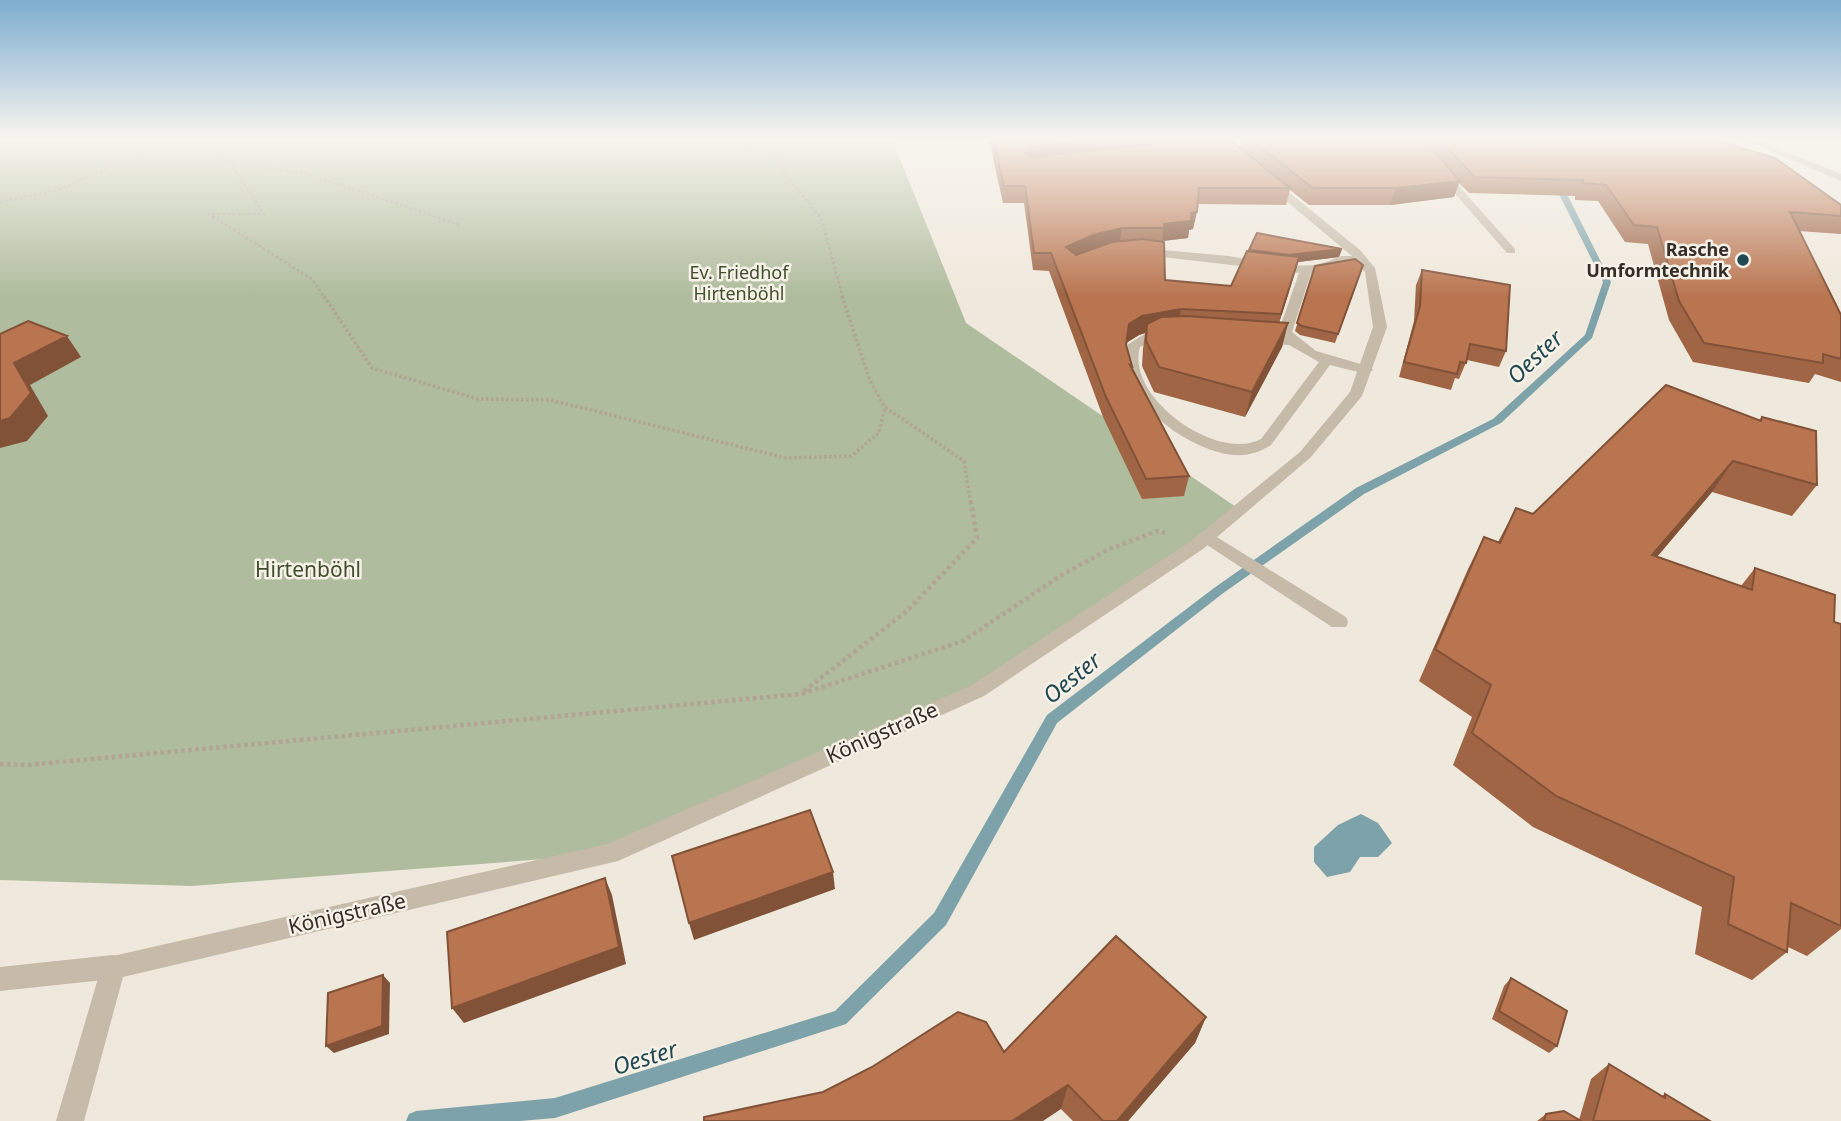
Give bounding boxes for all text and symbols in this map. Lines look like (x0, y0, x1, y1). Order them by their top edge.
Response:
place label: Rasche Umformtechnik (1586, 237, 1730, 282)
marker: Rasche Umformtechnik (1735, 252, 1751, 268)
park label: Ev. Friedhof Hirtenböhl (690, 260, 789, 305)
water label: Oester (1499, 321, 1570, 391)
park label: Hirtenböhl (255, 555, 361, 583)
water label: Oester (1036, 643, 1108, 711)
street label: Königstraße (821, 695, 942, 769)
street label: Königstraße (285, 886, 408, 940)
water label: Oester (608, 1032, 682, 1082)

